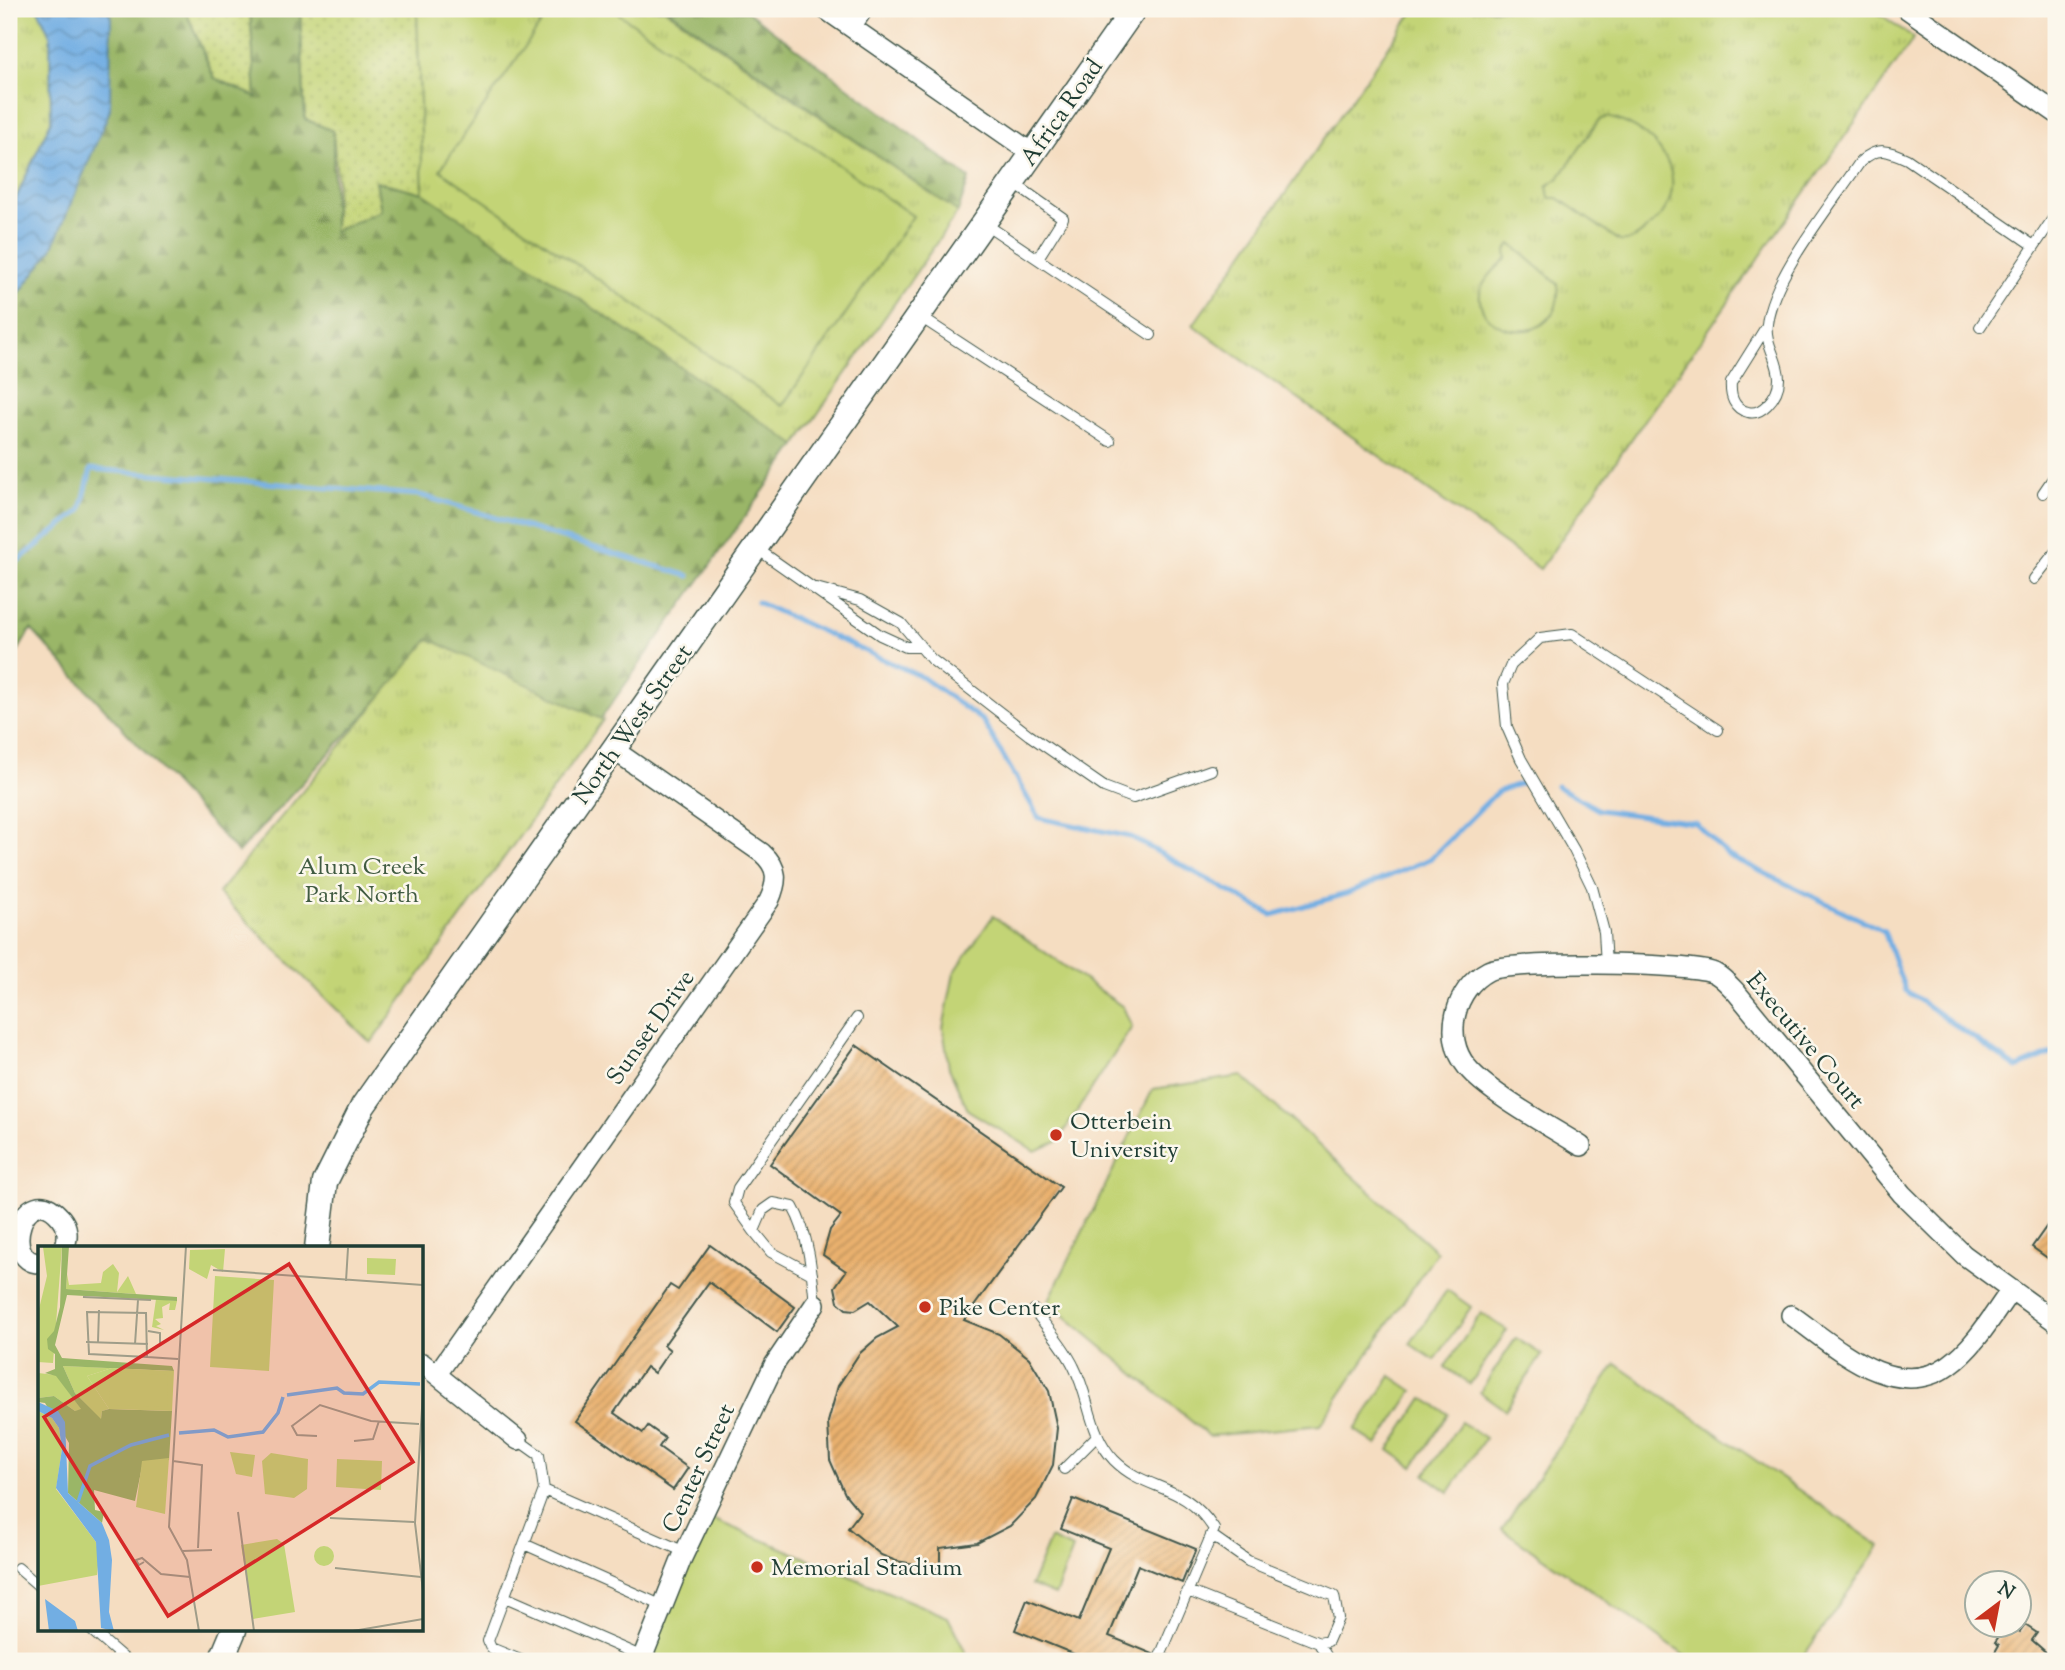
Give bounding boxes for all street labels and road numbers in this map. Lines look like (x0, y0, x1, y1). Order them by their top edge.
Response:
street label: Africa Road (1013, 52, 1113, 174)
street label: North West Street (566, 638, 702, 812)
street label: Sunset Drive (599, 964, 704, 1093)
street label: Executive Court (1737, 966, 1872, 1117)
street label: Center Street (655, 1399, 745, 1539)

